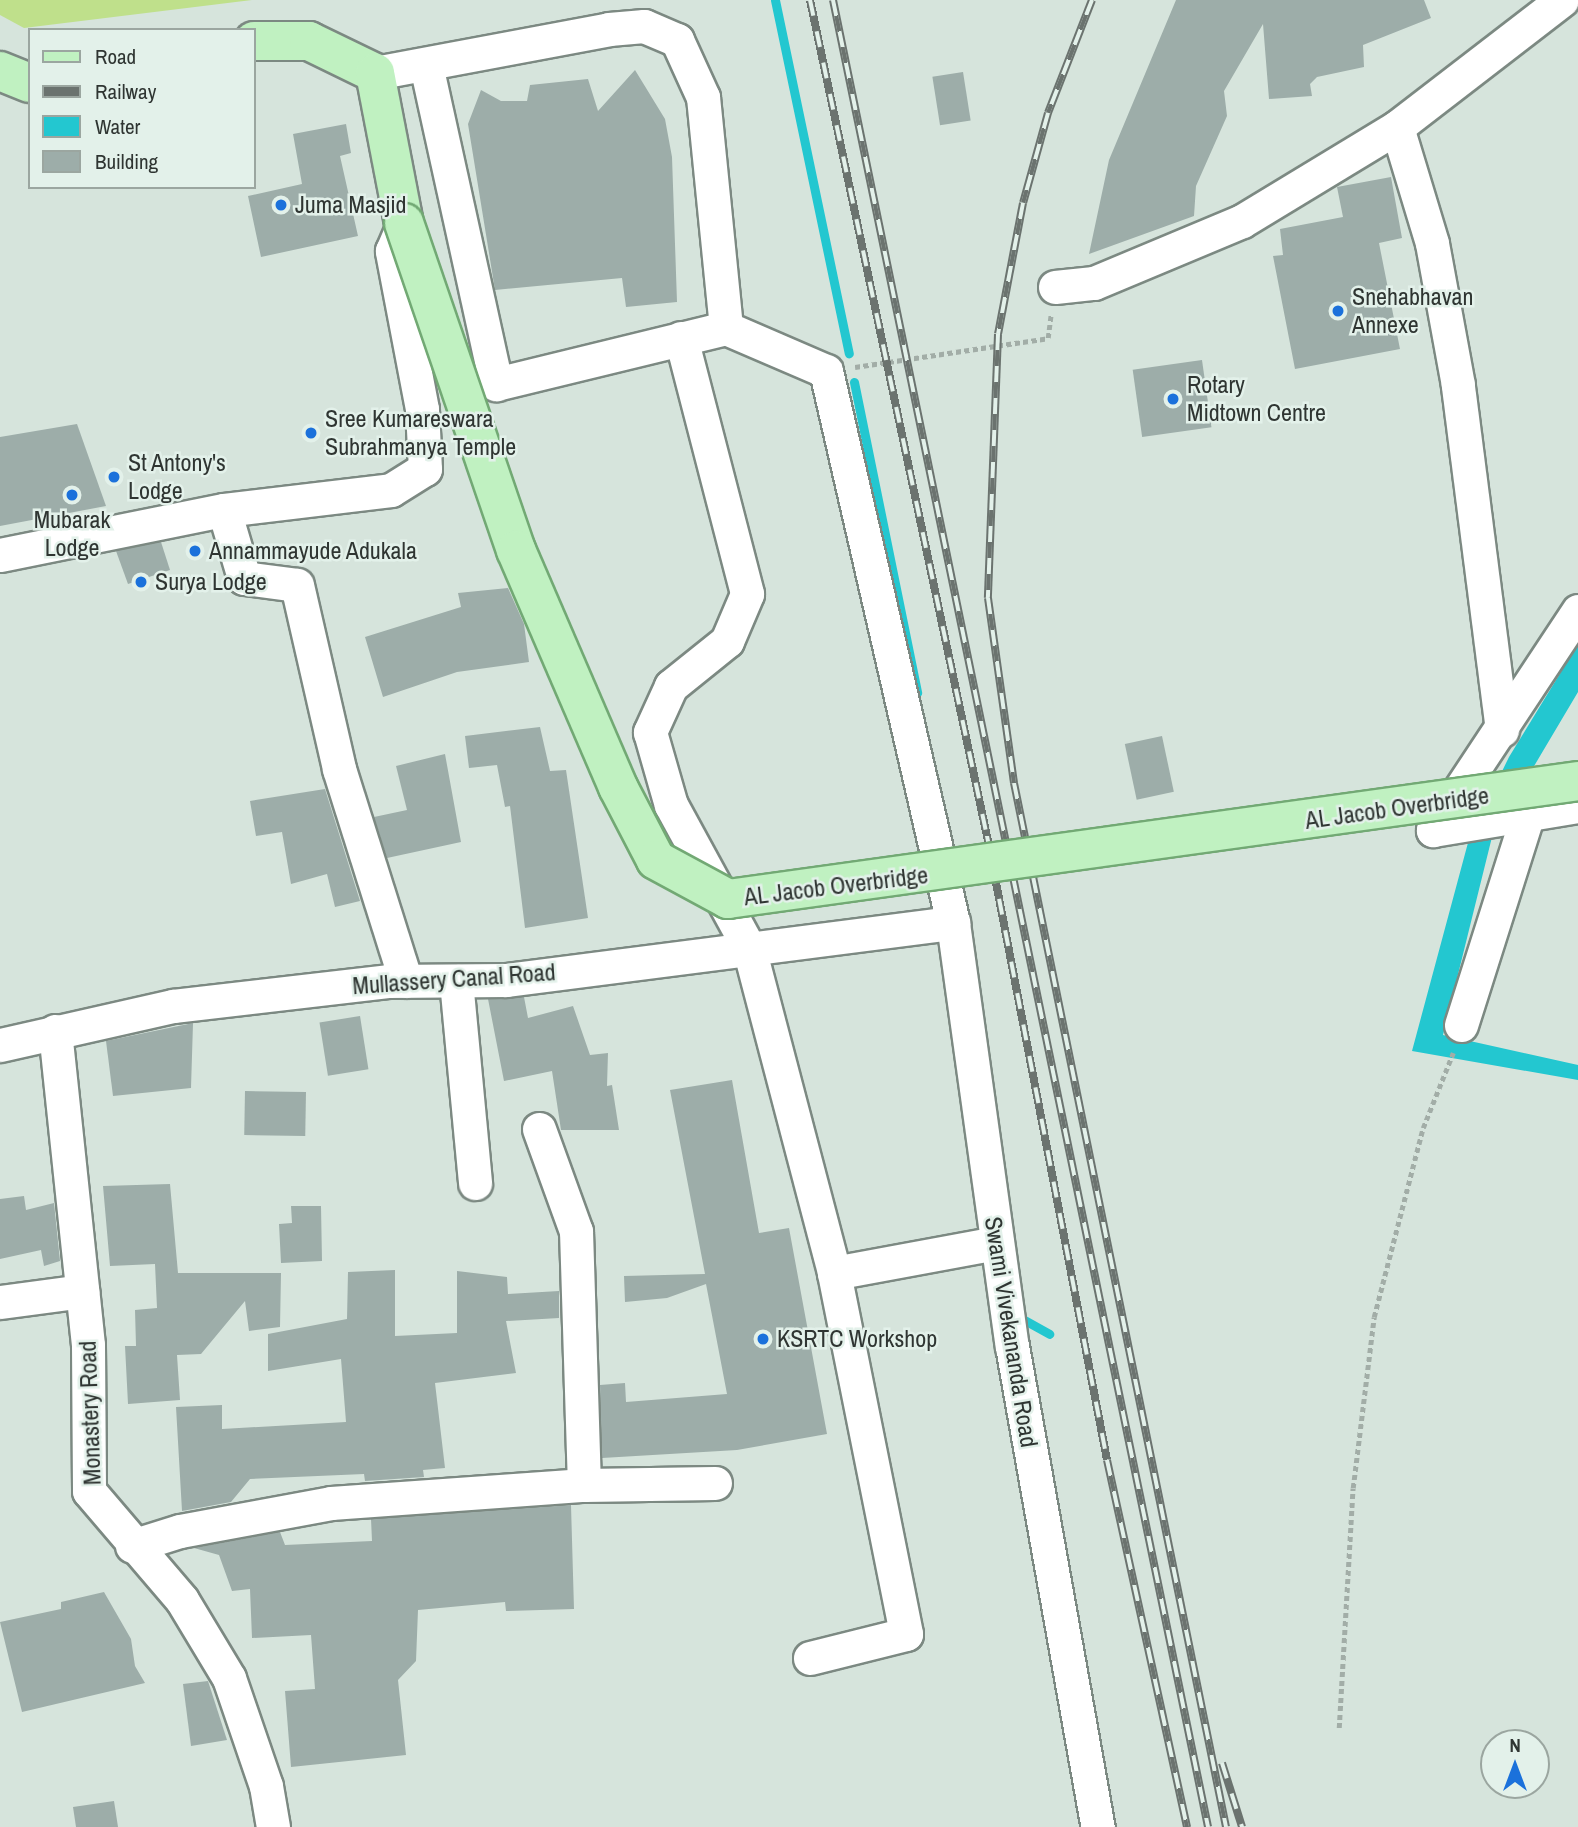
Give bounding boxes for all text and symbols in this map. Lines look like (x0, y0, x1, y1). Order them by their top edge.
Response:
legend (28, 28, 256, 189)
text: Road (95, 42, 136, 71)
text: Railway (95, 77, 156, 106)
text: Water (95, 112, 140, 141)
text: Building (95, 147, 158, 176)
place label: Juma Masjid (295, 191, 407, 219)
marker: Juma Masjid (273, 197, 289, 213)
place label: Snehabhavan Annexe (1352, 283, 1473, 339)
marker: Snehabhavan Annexe (1330, 303, 1346, 319)
place label: Rotary Midtown Centre (1187, 371, 1326, 427)
marker: Rotary Midtown Centre (1165, 391, 1181, 407)
place label: Sree Kumareswara Subrahmanya Temple (325, 405, 516, 461)
marker: Sree Kumareswara Subrahmanya Temple (303, 425, 319, 441)
place label: St Antony's Lodge (128, 449, 227, 505)
marker: St Antony's Lodge (106, 469, 122, 485)
marker: Mubarak Lodge (64, 487, 80, 503)
place label: Mubarak Lodge (34, 506, 110, 562)
place label: Annammayude Adukala (209, 537, 418, 565)
marker: Annammayude Adukala (187, 543, 203, 559)
place label: Surya Lodge (155, 568, 267, 596)
marker: Surya Lodge (133, 574, 149, 590)
street label: AL Jacob Overbridge (1303, 781, 1491, 835)
street label: AL Jacob Overbridge (742, 860, 930, 912)
street label: Mullassery Canal Road (352, 958, 556, 1000)
street label: Swami Vivekananda Road (979, 1215, 1043, 1449)
place label: KSRTC Workshop (777, 1325, 937, 1353)
marker: KSRTC Workshop (755, 1331, 771, 1347)
street label: Monastery Road (73, 1340, 107, 1486)
north arrow (1480, 1729, 1550, 1799)
text: N (1509, 1732, 1521, 1758)

